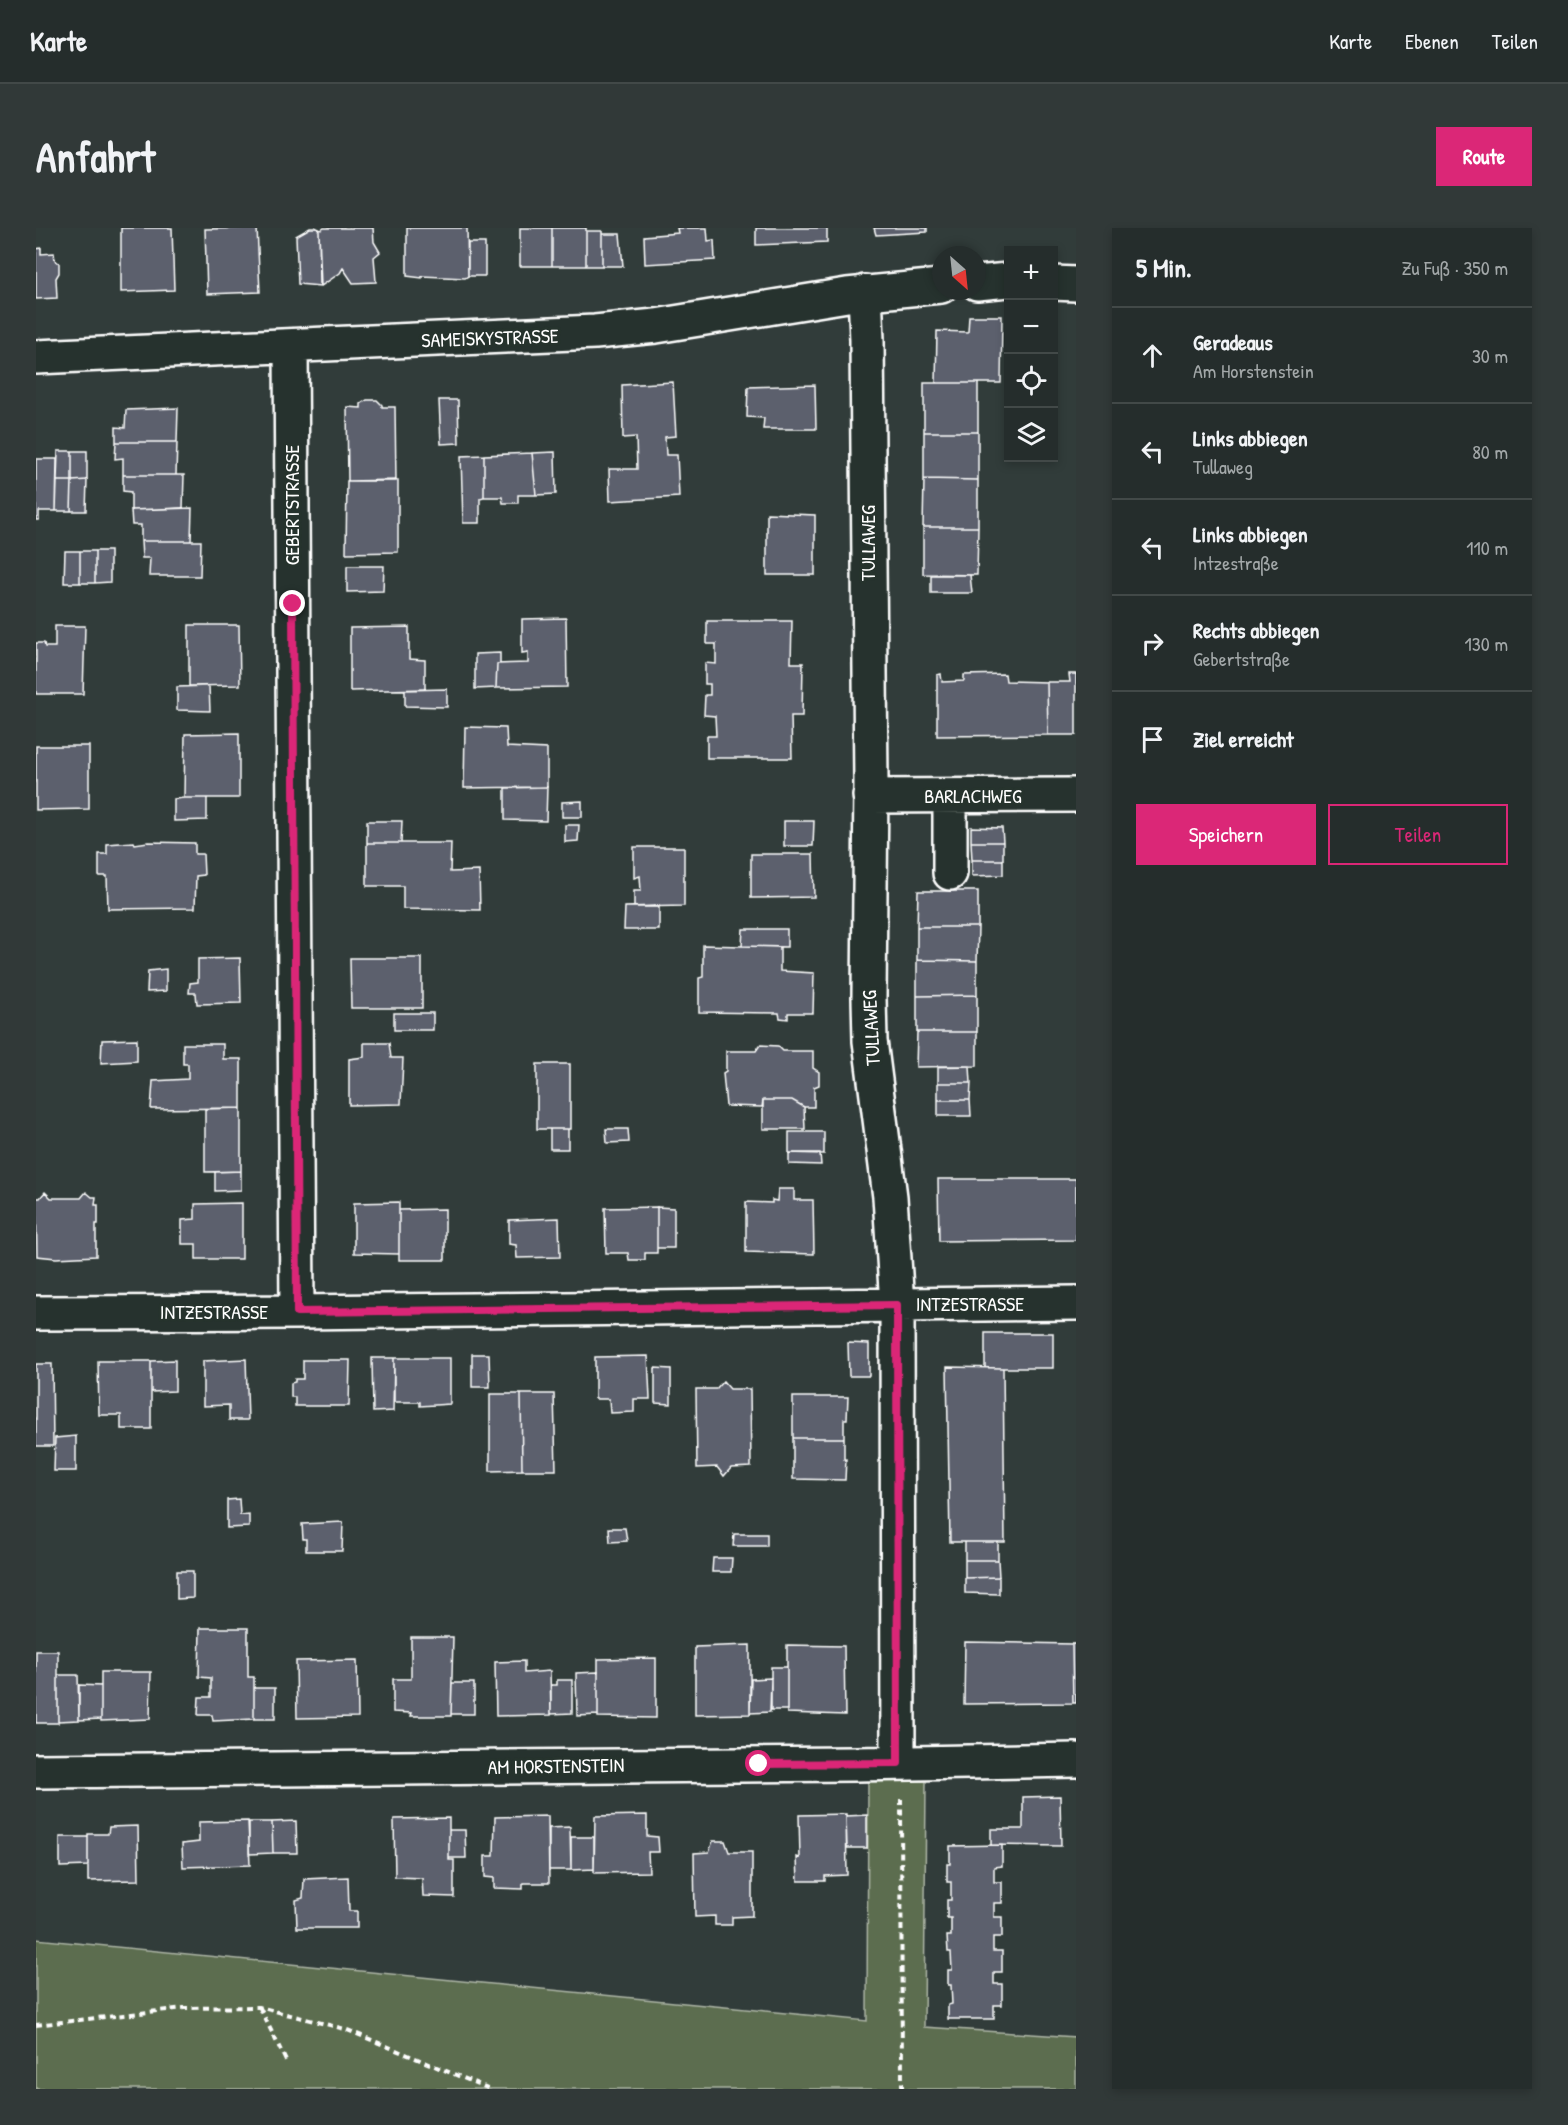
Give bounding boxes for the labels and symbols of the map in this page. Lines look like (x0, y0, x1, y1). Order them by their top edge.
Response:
north arrow (932, 246, 986, 300)
street label: SAMEISKYSTRASSE (421, 322, 559, 353)
street label: GEBERTSTRASSE (278, 445, 305, 565)
street label: TULLAWEG (854, 505, 881, 581)
route end (279, 590, 305, 616)
street label: BARLACHWEG (924, 782, 1022, 809)
street label: TULLAWEG (855, 989, 886, 1067)
street label: INTZESTRASSE (916, 1290, 1024, 1317)
street label: INTZESTRASSE (160, 1298, 268, 1325)
route start (745, 1750, 771, 1776)
street label: AM HORSTENSTEIN (487, 1751, 624, 1780)

